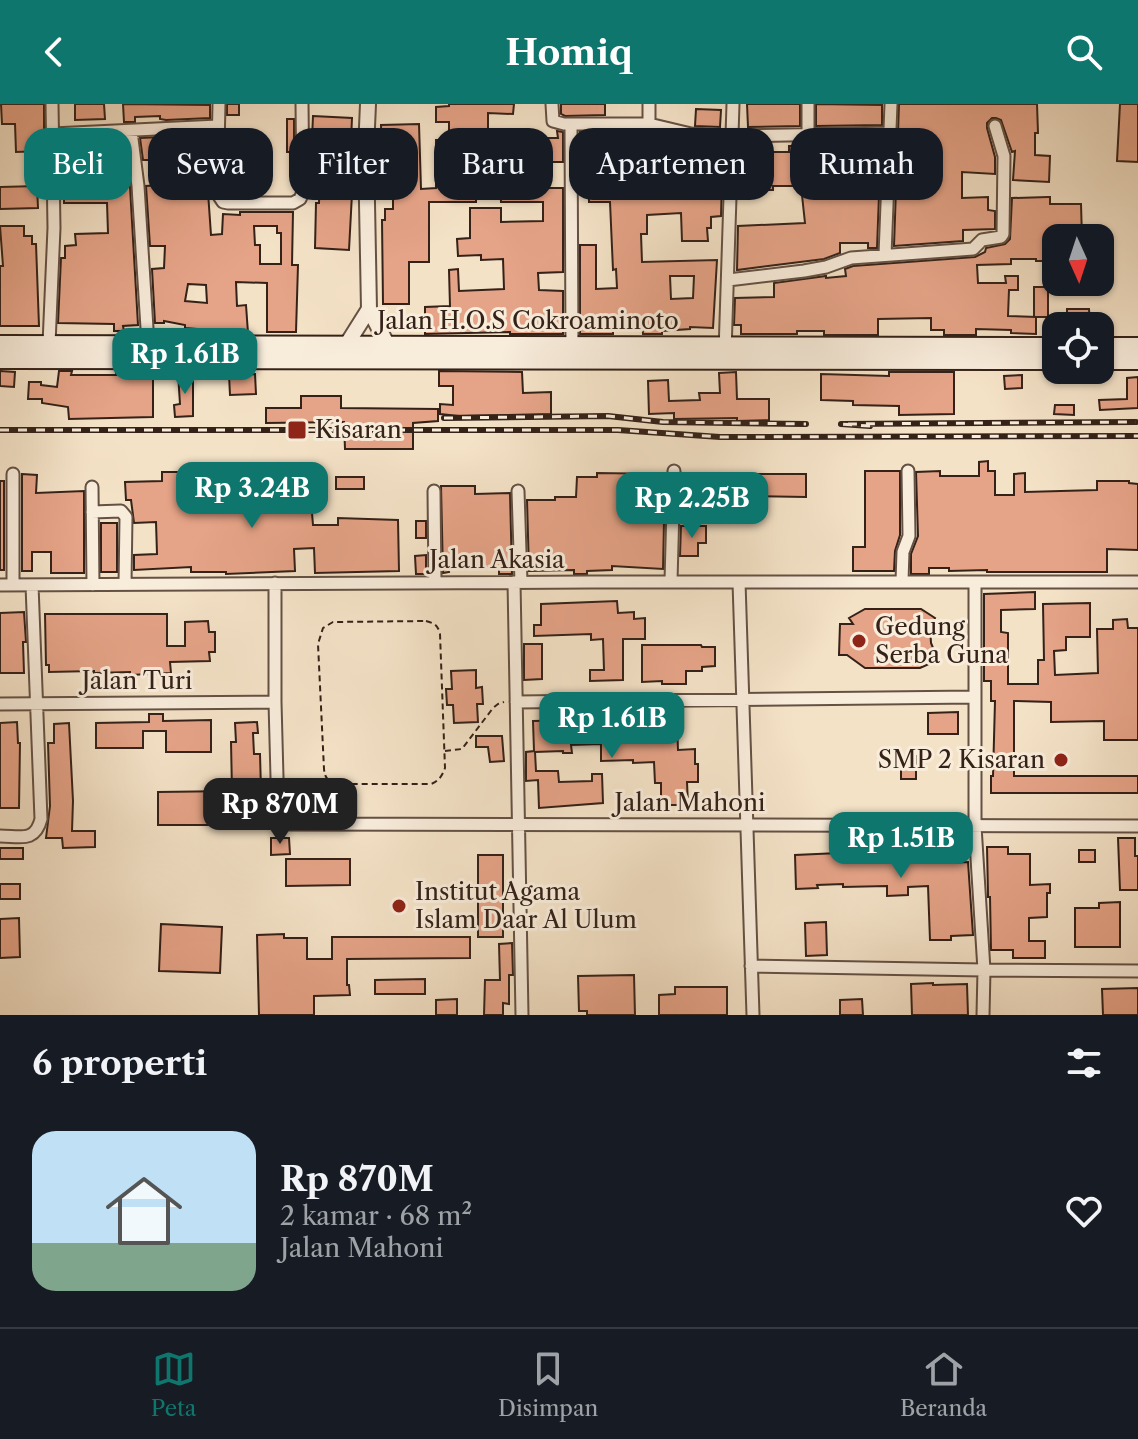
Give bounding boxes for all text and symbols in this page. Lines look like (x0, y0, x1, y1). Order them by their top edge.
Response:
icon: back (32, 30, 76, 74)
text: Homiq (505, 30, 633, 74)
icon: search (1062, 30, 1106, 74)
chip: Beli (24, 128, 132, 200)
chip: Sewa (148, 128, 273, 200)
chip: Filter (289, 128, 418, 200)
chip: Baru (434, 128, 553, 200)
chip: Apartemen (569, 128, 774, 200)
chip: Rumah (790, 128, 943, 200)
north arrow (1042, 224, 1114, 296)
map controls (1042, 224, 1114, 384)
street label: Jalan H.O.S Cokroaminoto (373, 306, 679, 335)
button: locate (1042, 312, 1114, 384)
pin: Rp 1.61B (102, 328, 268, 396)
text: Rp 1.61B (130, 338, 240, 370)
place label: Kisaran (315, 415, 402, 444)
marker: Kisaran (286, 419, 308, 441)
pin: Rp 3.24B (169, 462, 335, 530)
text: Rp 3.24B (194, 472, 310, 504)
pin: Rp 2.25B (609, 472, 775, 540)
text: Rp 2.25B (634, 482, 750, 514)
street label: Jalan Akasia (425, 545, 565, 574)
place label: Gedung Serba Guna (875, 612, 1008, 669)
marker: Gedung Serba Guna (850, 632, 868, 650)
street label: Jalan Turi (78, 666, 192, 695)
pin: Rp 1.61B (529, 692, 695, 760)
text: Rp 1.61B (557, 702, 667, 734)
place label: SMP 2 Kisaran (878, 745, 1045, 774)
marker: SMP 2 Kisaran (1052, 751, 1070, 769)
pin: Rp 870M (206, 778, 354, 846)
text: Rp 870M (221, 788, 339, 820)
street label: Jalan Mahoni (611, 788, 765, 817)
pin: Rp 1.51B (818, 812, 984, 880)
text: Rp 1.51B (847, 822, 955, 854)
place label: Institut Agama Islam Daar Al Ulum (415, 877, 637, 934)
marker: Institut Agama Islam Daar Al Ulum (390, 897, 408, 915)
icon: filters (1062, 1041, 1106, 1085)
text: 6 properti (32, 1042, 207, 1084)
text: Rp 870M (280, 1158, 434, 1200)
icon: home (96, 1163, 192, 1259)
icon: heart (1062, 1189, 1106, 1233)
text: 2 kamar · 68 m² (280, 1200, 472, 1232)
text: Jalan Mahoni (280, 1232, 443, 1264)
tab: Peta (151, 1347, 196, 1422)
tab: Disimpan (498, 1347, 598, 1422)
tab: Beranda (900, 1347, 987, 1422)

